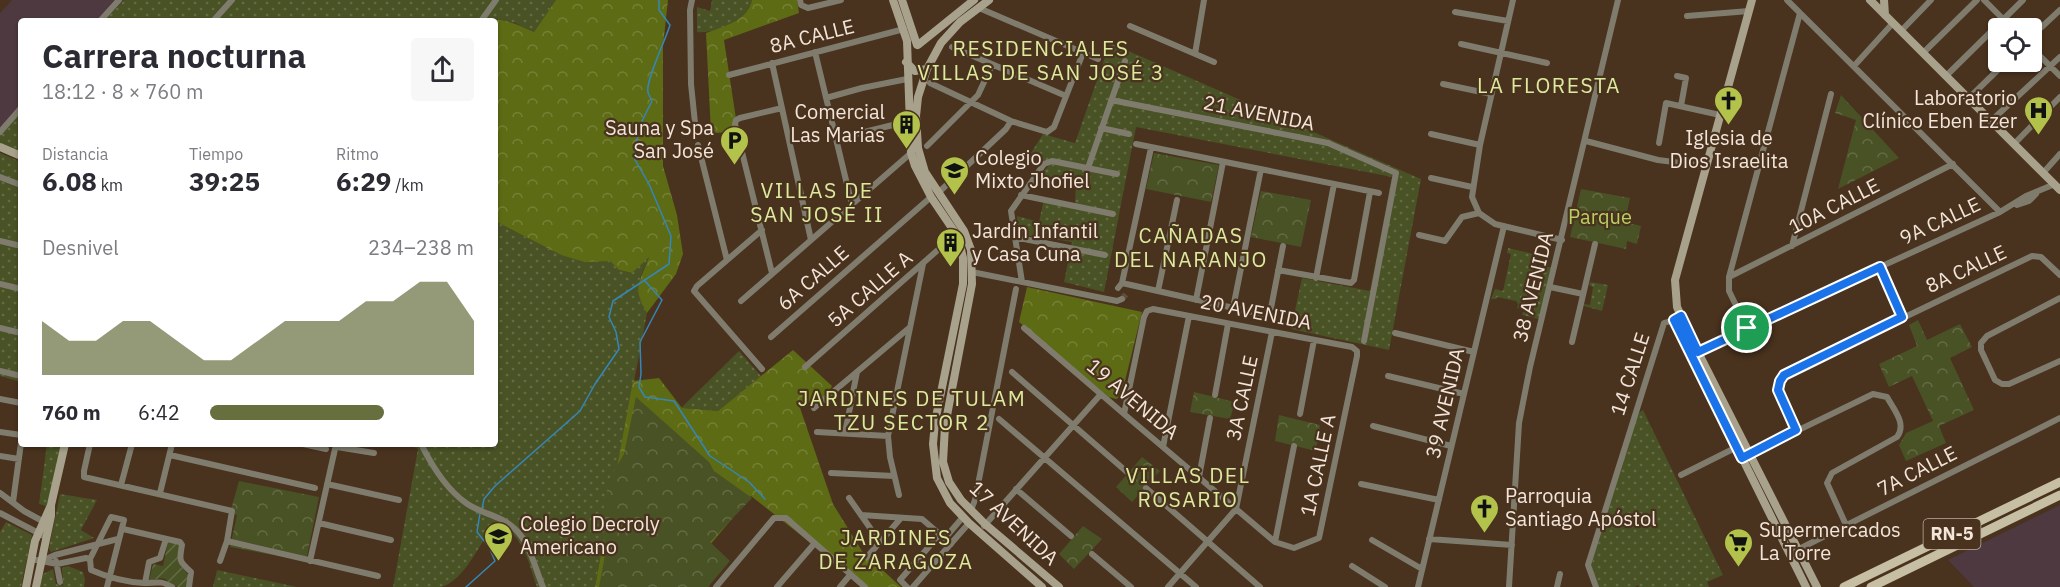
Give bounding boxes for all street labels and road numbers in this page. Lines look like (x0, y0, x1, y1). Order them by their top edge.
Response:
street label: 8A CALLE (767, 12, 857, 59)
street label: 21 AVENIDA (1201, 89, 1317, 137)
street label: 10A CALLE (1784, 171, 1884, 240)
street label: 9A CALLE (1895, 190, 1985, 251)
street label: 38 AVENIDA (1506, 229, 1559, 345)
street label: 8A CALLE (1921, 238, 2011, 299)
street label: 6A CALLE (771, 239, 854, 316)
street label: 5A CALLE A (822, 244, 918, 333)
street label: 20 AVENIDA (1198, 288, 1314, 336)
street label: 14 CALLE (1603, 329, 1656, 419)
street label: 39 AVENIDA (1419, 345, 1470, 461)
street label: 19 AVENIDA (1081, 352, 1185, 445)
street label: 3A CALLE (1219, 353, 1264, 443)
street label: 1A CALLE A (1293, 411, 1342, 519)
street label: 7A CALLE (1872, 439, 1961, 502)
street label: 17 AVENIDA (964, 474, 1065, 571)
road number: RN-5 (1924, 519, 1980, 549)

